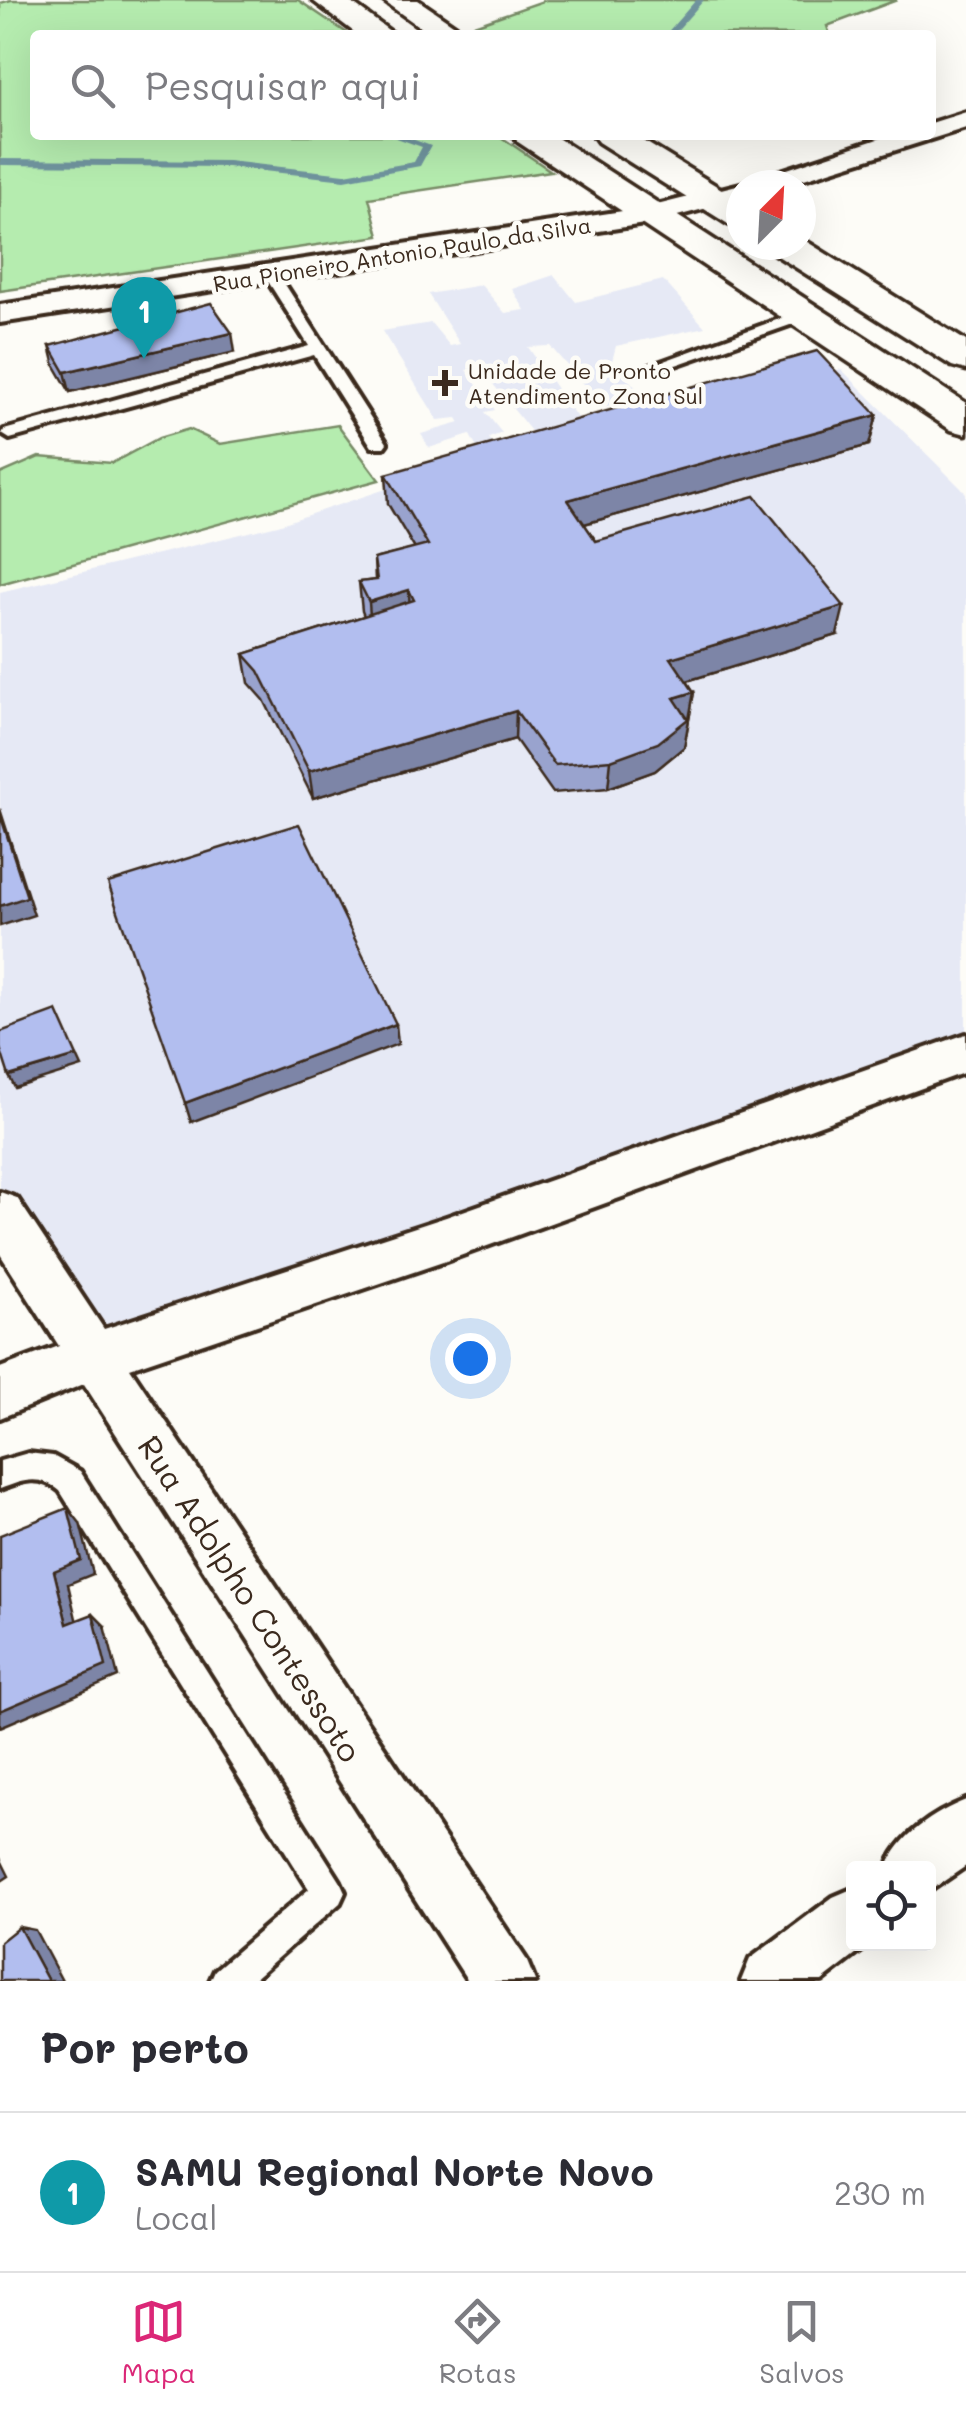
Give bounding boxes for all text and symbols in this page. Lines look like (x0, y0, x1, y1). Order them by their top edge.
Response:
search box (30, 30, 936, 140)
icon: search (65, 58, 120, 113)
text: Pesquisar aqui (145, 60, 421, 110)
north arrow (726, 170, 816, 260)
street label: Rua Pioneiro Antonio Paulo da Silva (211, 210, 593, 298)
pin: 1 (112, 276, 176, 359)
place label: Unidade de Pronto Atendimento Zona Sul (468, 356, 703, 410)
marker: Unidade de Pronto Atendimento Zona Sul (432, 370, 458, 396)
your location (445, 1333, 496, 1384)
street label: Rua Adolpho Contessoto (130, 1427, 372, 1769)
map controls (846, 1861, 936, 1951)
button: locate (846, 1861, 936, 1951)
text: Por perto (40, 2019, 249, 2074)
text: SAMU Regional Norte Novo (135, 2146, 654, 2196)
text: 1 (65, 2171, 80, 2213)
text: 230 m (834, 2171, 926, 2213)
text: Local (135, 2196, 218, 2238)
tab: Mapa (121, 2294, 196, 2390)
tab: Rotas (439, 2294, 517, 2390)
tab: Salvos (759, 2294, 845, 2390)

